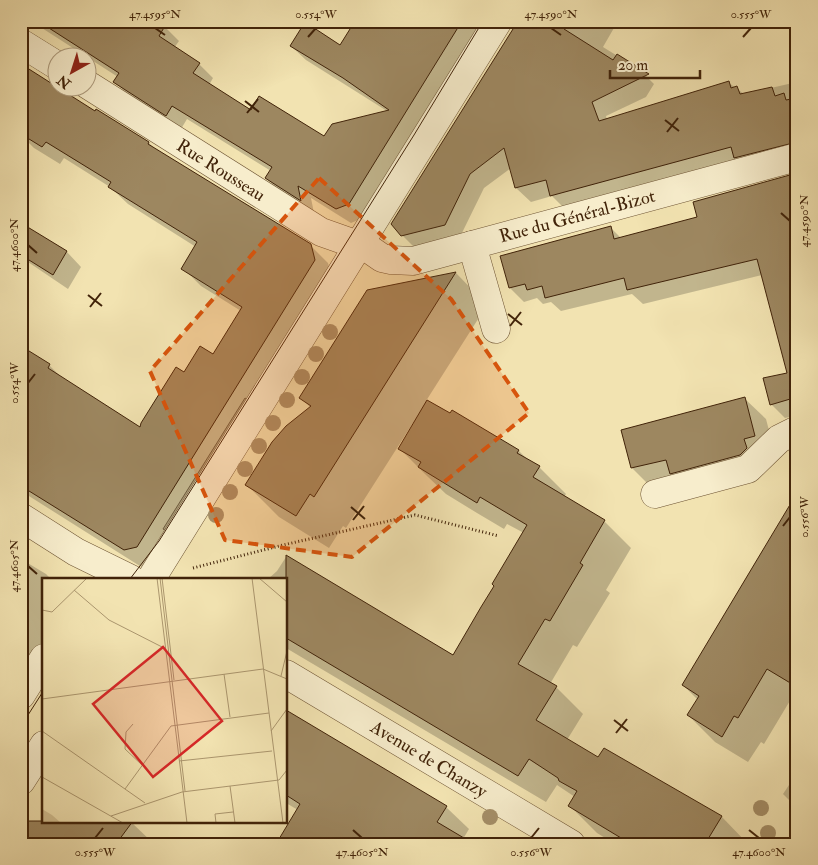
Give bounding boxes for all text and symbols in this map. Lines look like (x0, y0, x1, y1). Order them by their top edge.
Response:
text: 47.4595°N (129, 7, 181, 22)
text: 0.554°W (295, 7, 338, 22)
text: 47.4590°N (525, 7, 578, 22)
text: 0.555°W (731, 7, 772, 22)
north arrow (48, 48, 98, 98)
scale bar (610, 48, 700, 80)
text: 20 m (618, 56, 648, 75)
text: N (54, 71, 75, 93)
street label: Rue Rousseau (172, 134, 269, 207)
street label: Rue du Général-Bizot (496, 185, 658, 248)
text: 47.4590°N (797, 194, 812, 247)
text: 47.4600°N (7, 218, 22, 272)
text: 0.554°W (7, 361, 22, 404)
text: 0.556°W (797, 496, 812, 538)
text: 47.4605°N (7, 539, 22, 592)
inset map (42, 578, 288, 822)
street label: Avenue de Chanzy (365, 715, 492, 804)
text: 0.555°W (75, 845, 116, 860)
text: 47.4605°N (336, 845, 389, 860)
text: 0.556°W (510, 845, 552, 860)
text: 47.4600°N (732, 845, 786, 860)

